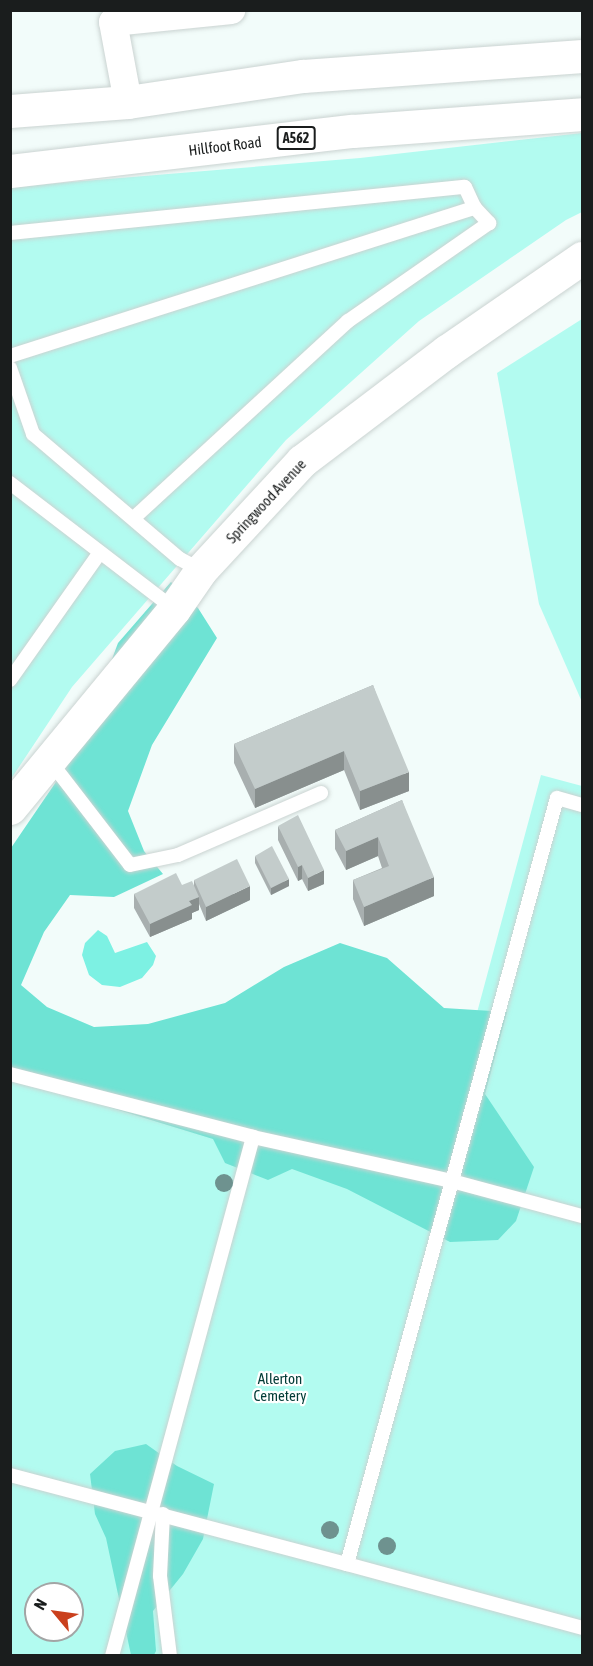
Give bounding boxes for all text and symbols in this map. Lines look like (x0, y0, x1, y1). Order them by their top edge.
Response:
road number: A562 (276, 127, 316, 149)
street label: Hillfoot Road (187, 133, 263, 159)
street label: Springwood Avenue (222, 455, 310, 547)
park label: Allerton Cemetery (254, 1369, 306, 1404)
north arrow (24, 1582, 84, 1642)
text: N (30, 1596, 50, 1613)

